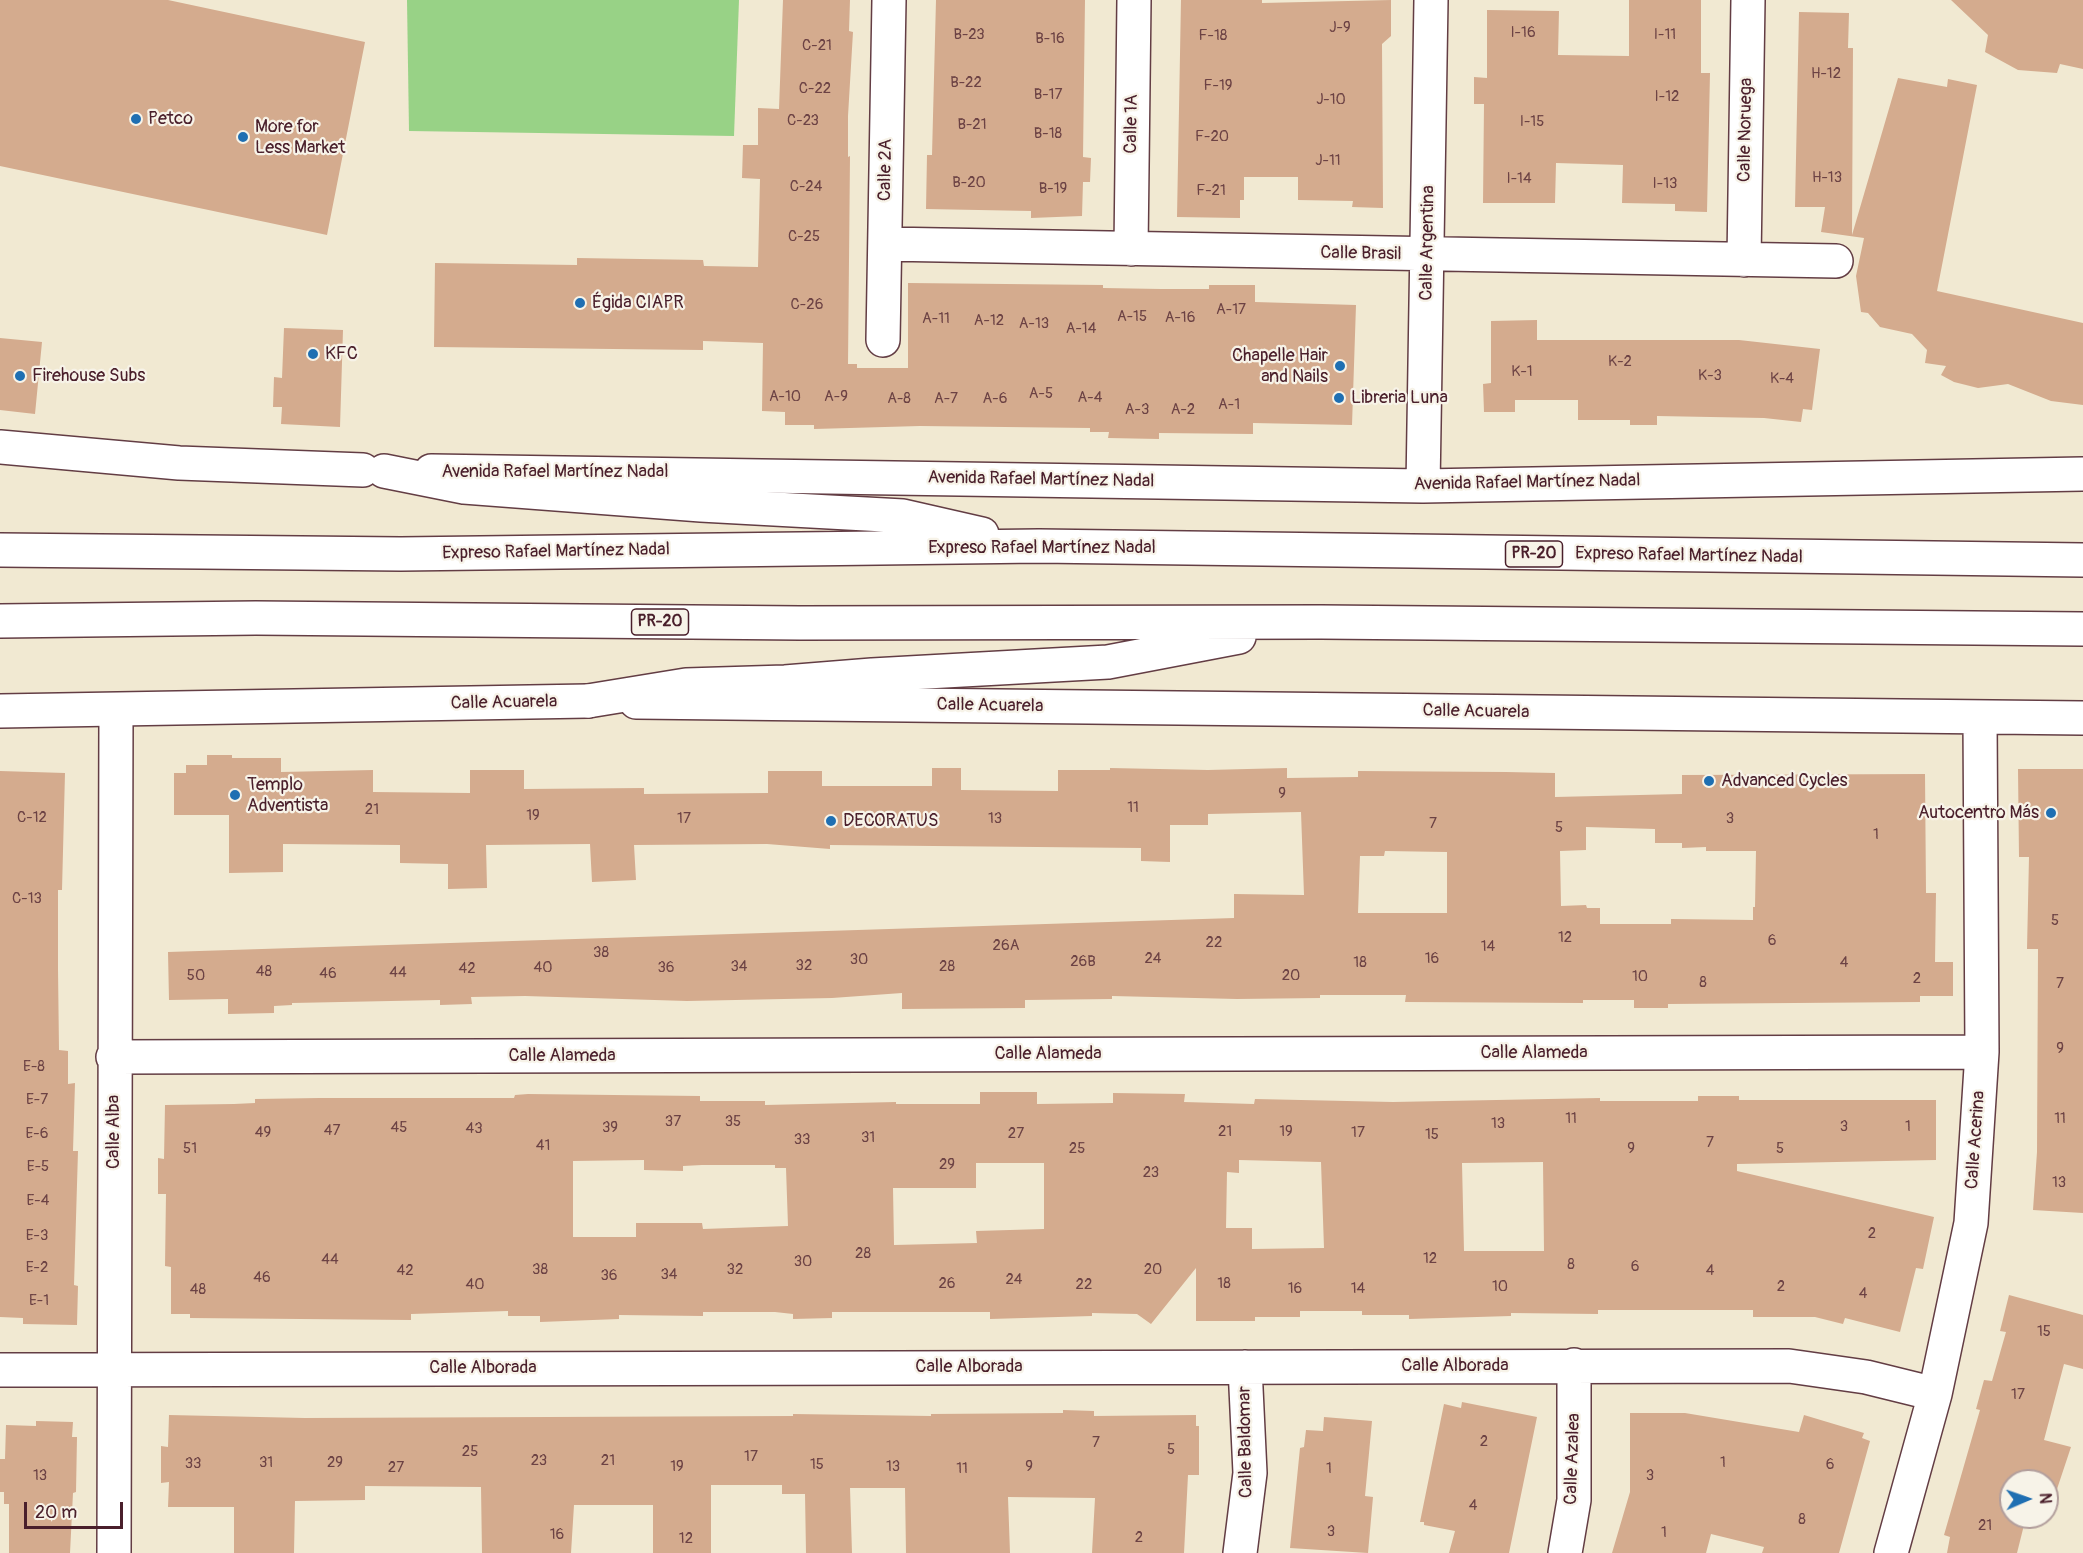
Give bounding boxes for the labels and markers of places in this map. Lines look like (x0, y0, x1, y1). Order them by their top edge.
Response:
place label: Petco (148, 108, 193, 130)
marker: Petco (129, 112, 143, 126)
place label: More for Less Market (255, 116, 345, 158)
marker: More for Less Market (236, 130, 250, 144)
place label: Égida CIAPR (592, 292, 684, 314)
marker: Égida CIAPR (573, 296, 587, 310)
place label: KFC (325, 343, 358, 365)
place label: Chapelle Hair and Nails (1232, 345, 1328, 388)
marker: KFC (306, 347, 320, 361)
marker: Chapelle Hair and Nails (1333, 359, 1347, 373)
place label: Firehouse Subs (32, 365, 145, 387)
marker: Firehouse Subs (13, 369, 27, 383)
place label: Libreria Luna (1351, 387, 1448, 409)
marker: Libreria Luna (1332, 391, 1346, 405)
place label: Advanced Cycles (1721, 770, 1848, 792)
place label: Templo Adventista (247, 774, 328, 816)
marker: Advanced Cycles (1702, 774, 1716, 788)
marker: Templo Adventista (228, 788, 242, 802)
place label: Autocentro Más (1918, 802, 2039, 824)
marker: Autocentro Más (2044, 806, 2058, 820)
place label: DECORATUS (843, 810, 939, 832)
marker: DECORATUS (824, 814, 838, 828)

